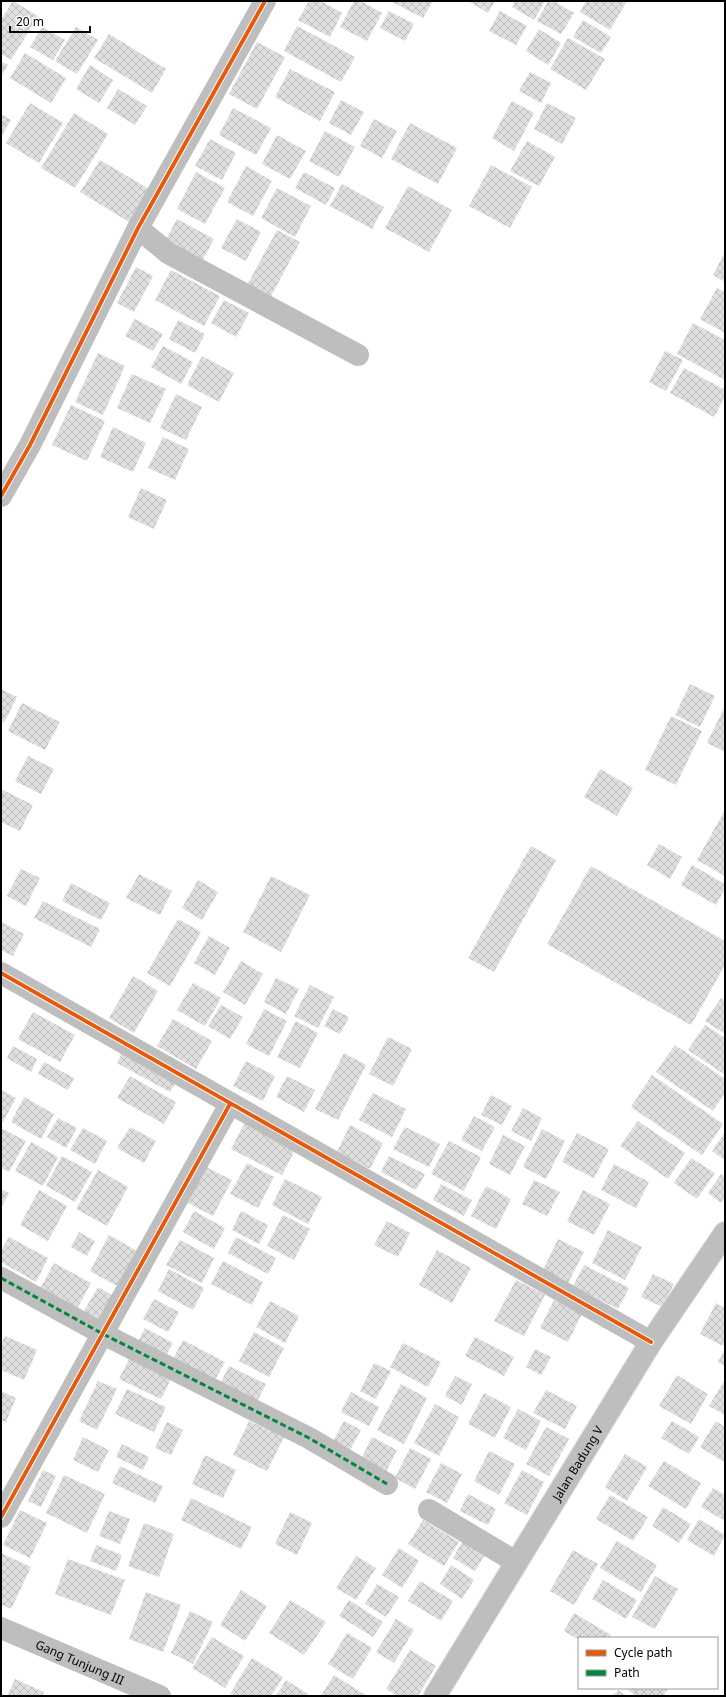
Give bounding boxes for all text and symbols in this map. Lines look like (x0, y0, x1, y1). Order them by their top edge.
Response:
scale bar (10, 8, 90, 34)
text: 20 m (16, 13, 44, 30)
street label: Jalan Badung V (547, 1422, 607, 1504)
street label: Gang Tunjung III (33, 1635, 127, 1688)
legend (578, 1637, 718, 1689)
text: Cycle path (614, 1644, 672, 1661)
text: Path (614, 1664, 640, 1681)

